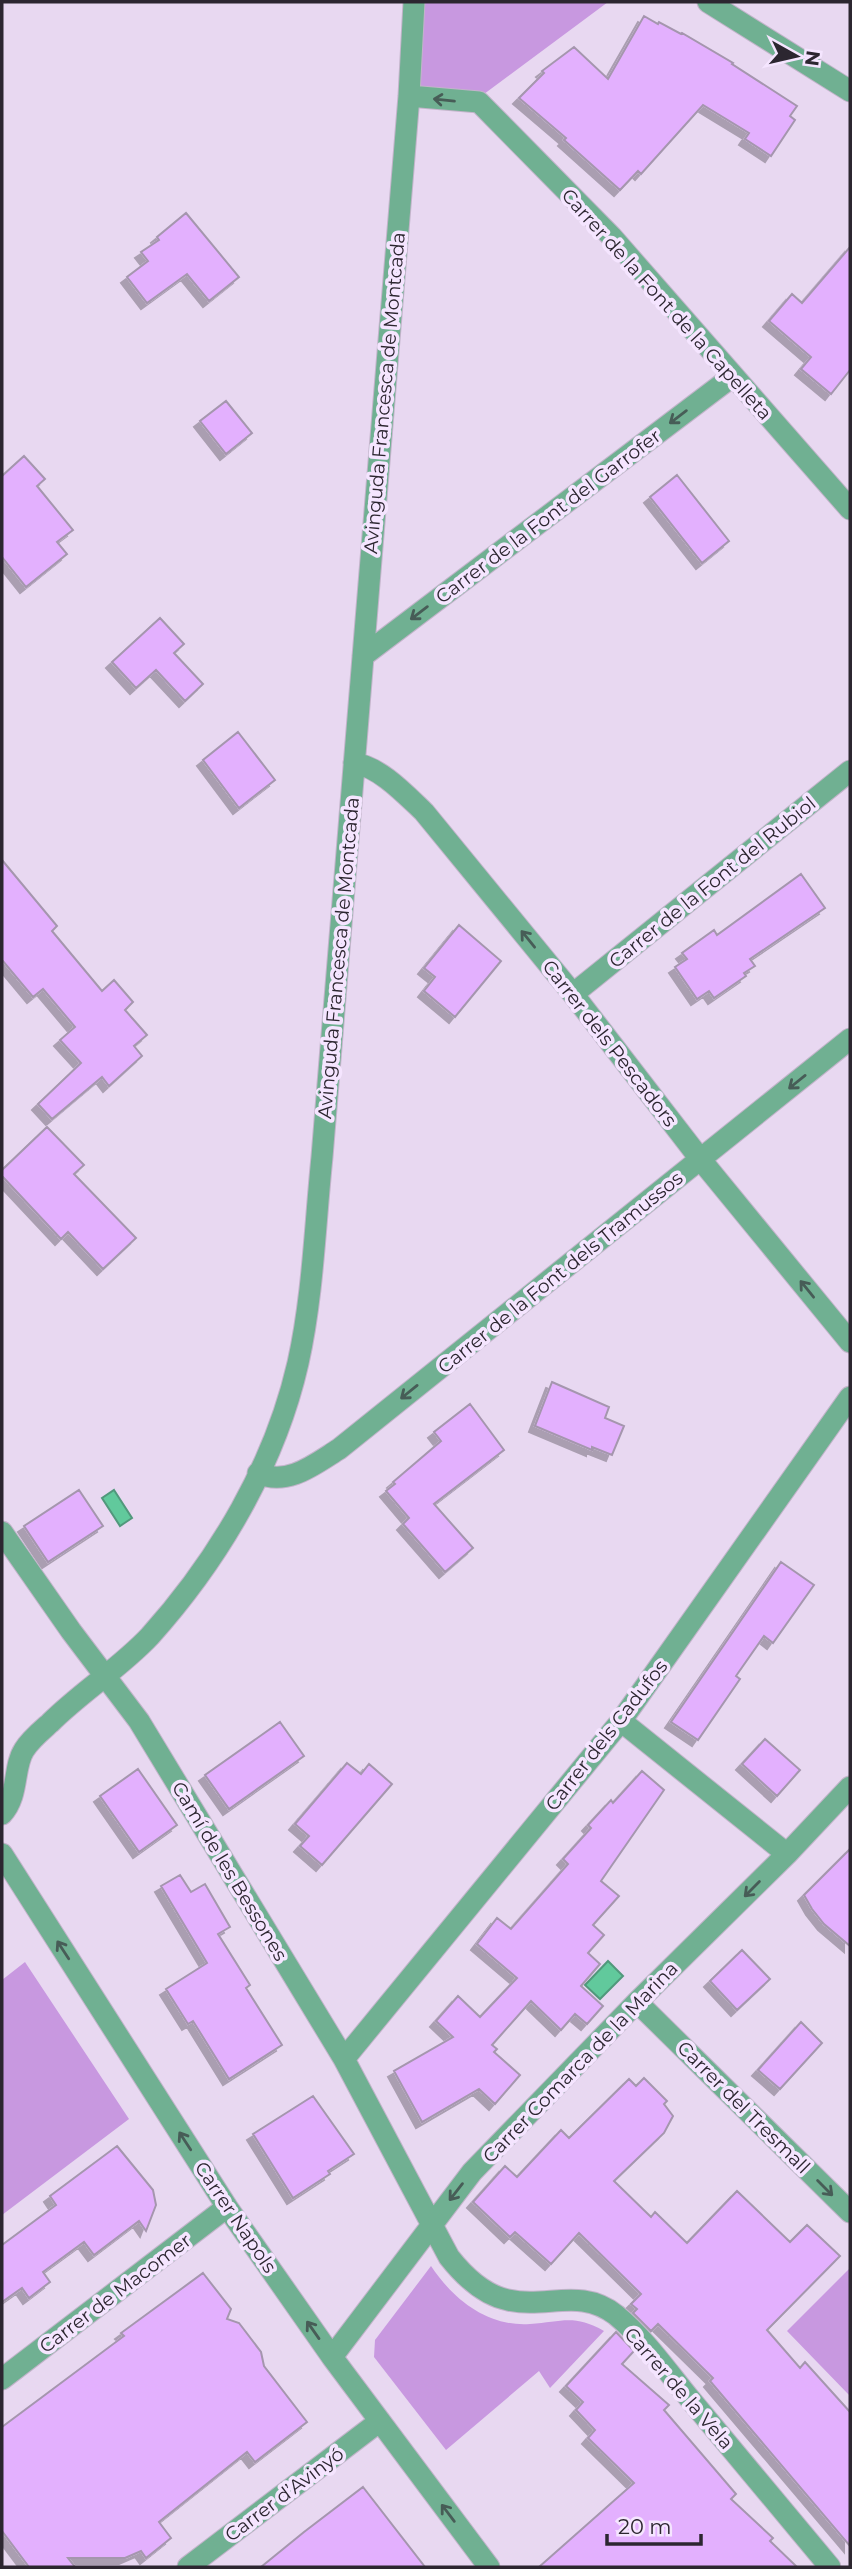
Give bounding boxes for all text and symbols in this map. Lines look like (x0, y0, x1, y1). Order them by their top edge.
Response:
north arrow (761, 21, 831, 91)
text: N (800, 49, 825, 68)
one-way arrow (433, 93, 456, 106)
street label: Carrer de la Font de la Capelleta (557, 184, 777, 425)
street label: Avinguda Francesca de Montcada (359, 231, 410, 555)
one-way arrow (670, 409, 688, 424)
street label: Carrer de la Font del Garrofer (431, 424, 665, 609)
one-way arrow (410, 606, 429, 621)
street label: Carrer de la Font del Rubiol (604, 792, 820, 973)
street label: Avinguda Francesca de Montcada (313, 796, 364, 1120)
one-way arrow (520, 930, 536, 948)
street label: Carrer dels Pescadors (537, 956, 682, 1131)
one-way arrow (789, 1074, 807, 1089)
street label: Carrer de la Font dels Tramussos (433, 1166, 687, 1378)
one-way arrow (799, 1281, 815, 1299)
one-way arrow (401, 1384, 419, 1400)
street label: Carrer dels Cadufos (540, 1655, 672, 1815)
street label: Camí de les Bessones (167, 1778, 292, 1965)
one-way arrow (743, 1880, 760, 1897)
one-way arrow (55, 1940, 69, 1960)
street label: Carrer Comarca de la Marina (478, 1957, 683, 2168)
street label: Carrer del Tresmall (672, 2036, 815, 2179)
one-way arrow (178, 2132, 192, 2152)
street label: Carrer Napols (190, 2157, 281, 2277)
one-way arrow (816, 2179, 833, 2196)
one-way arrow (449, 2182, 464, 2201)
street label: Carrer de Macomer (35, 2229, 196, 2358)
one-way arrow (306, 2321, 320, 2340)
street label: Carrer de la Vela (619, 2323, 738, 2454)
street label: Carrer d’Avinyó (220, 2442, 348, 2547)
scale bar (607, 2502, 702, 2546)
one-way arrow (441, 2504, 456, 2522)
text: 20 m (618, 2514, 672, 2539)

